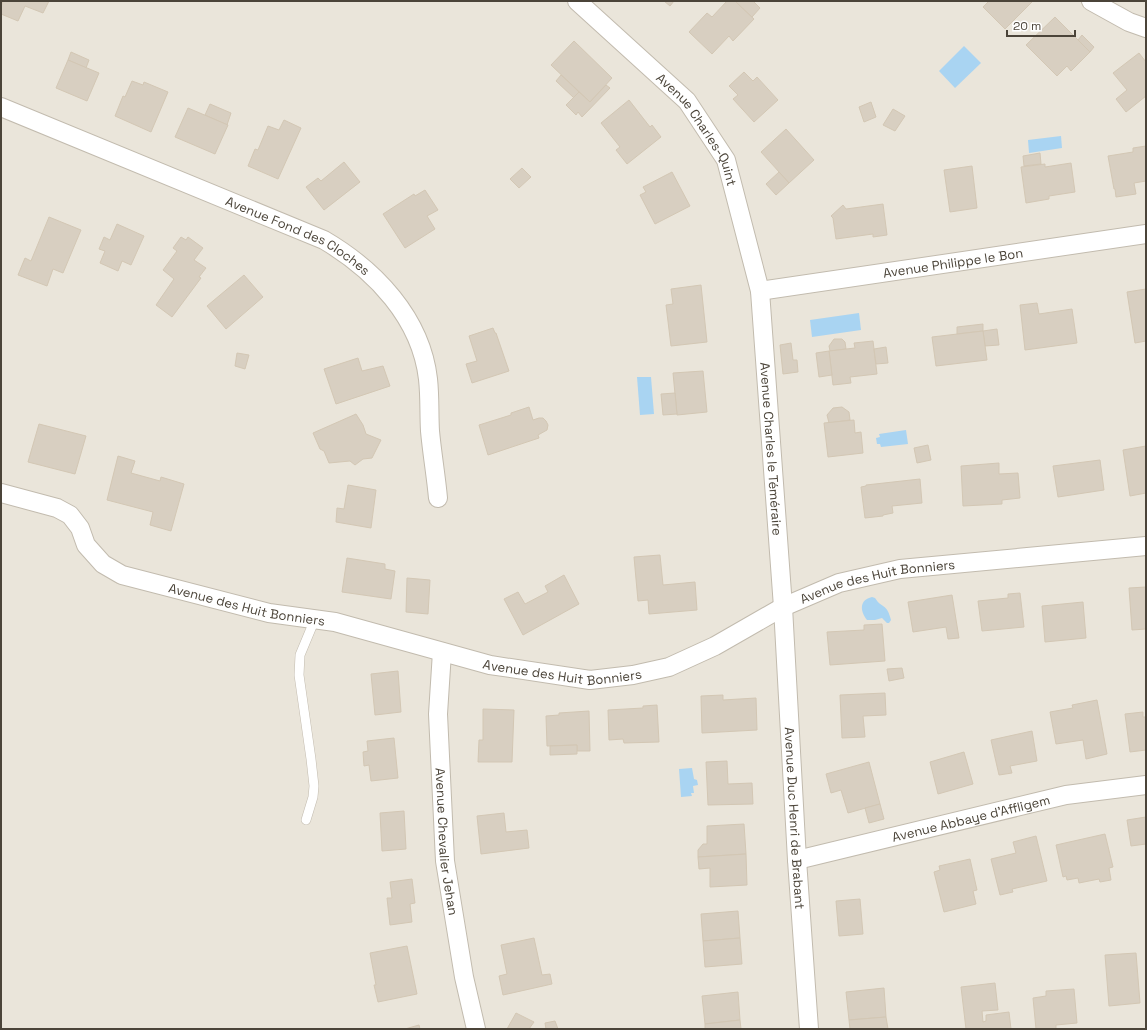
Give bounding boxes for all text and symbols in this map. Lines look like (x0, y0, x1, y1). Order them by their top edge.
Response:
scale bar (1007, 12, 1075, 38)
text: 20 m (1013, 18, 1041, 34)
street label: Avenue Charles-Quint (653, 69, 741, 188)
street label: Avenue Fond des Cloches (223, 192, 374, 279)
street label: Avenue Philippe le Bon (882, 244, 1024, 281)
street label: Avenue Charles le Téméraire (757, 362, 786, 536)
street label: Avenue des Huit Bonniers (797, 555, 956, 607)
street label: Avenue des Huit Bonniers (167, 579, 326, 629)
street label: Avenue des Huit Bonniers (481, 655, 643, 689)
street label: Avenue Duc Henri de Brabant (781, 727, 809, 910)
street label: Avenue Chevalier Jehan (432, 767, 462, 916)
street label: Avenue Abbaye d'Affligem (890, 791, 1052, 845)

